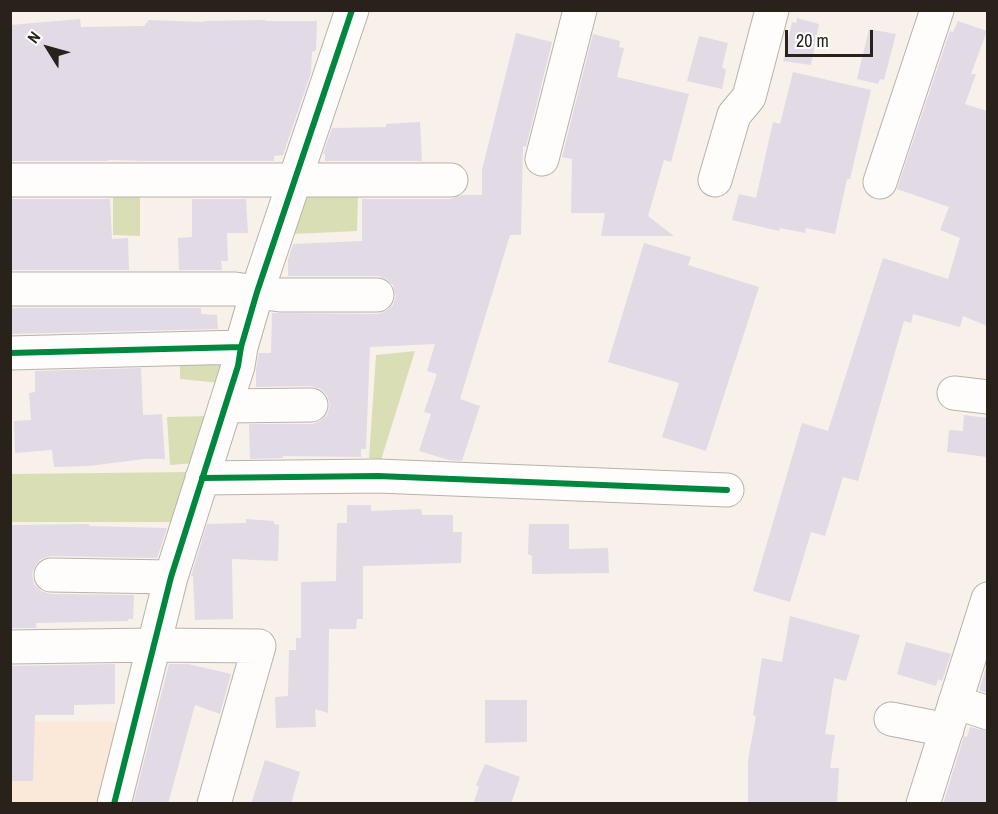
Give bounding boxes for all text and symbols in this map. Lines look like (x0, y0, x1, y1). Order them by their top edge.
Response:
north arrow (18, 18, 78, 78)
scale bar (788, 18, 876, 56)
text: N (22, 27, 45, 48)
text: 20 m (796, 28, 829, 53)

